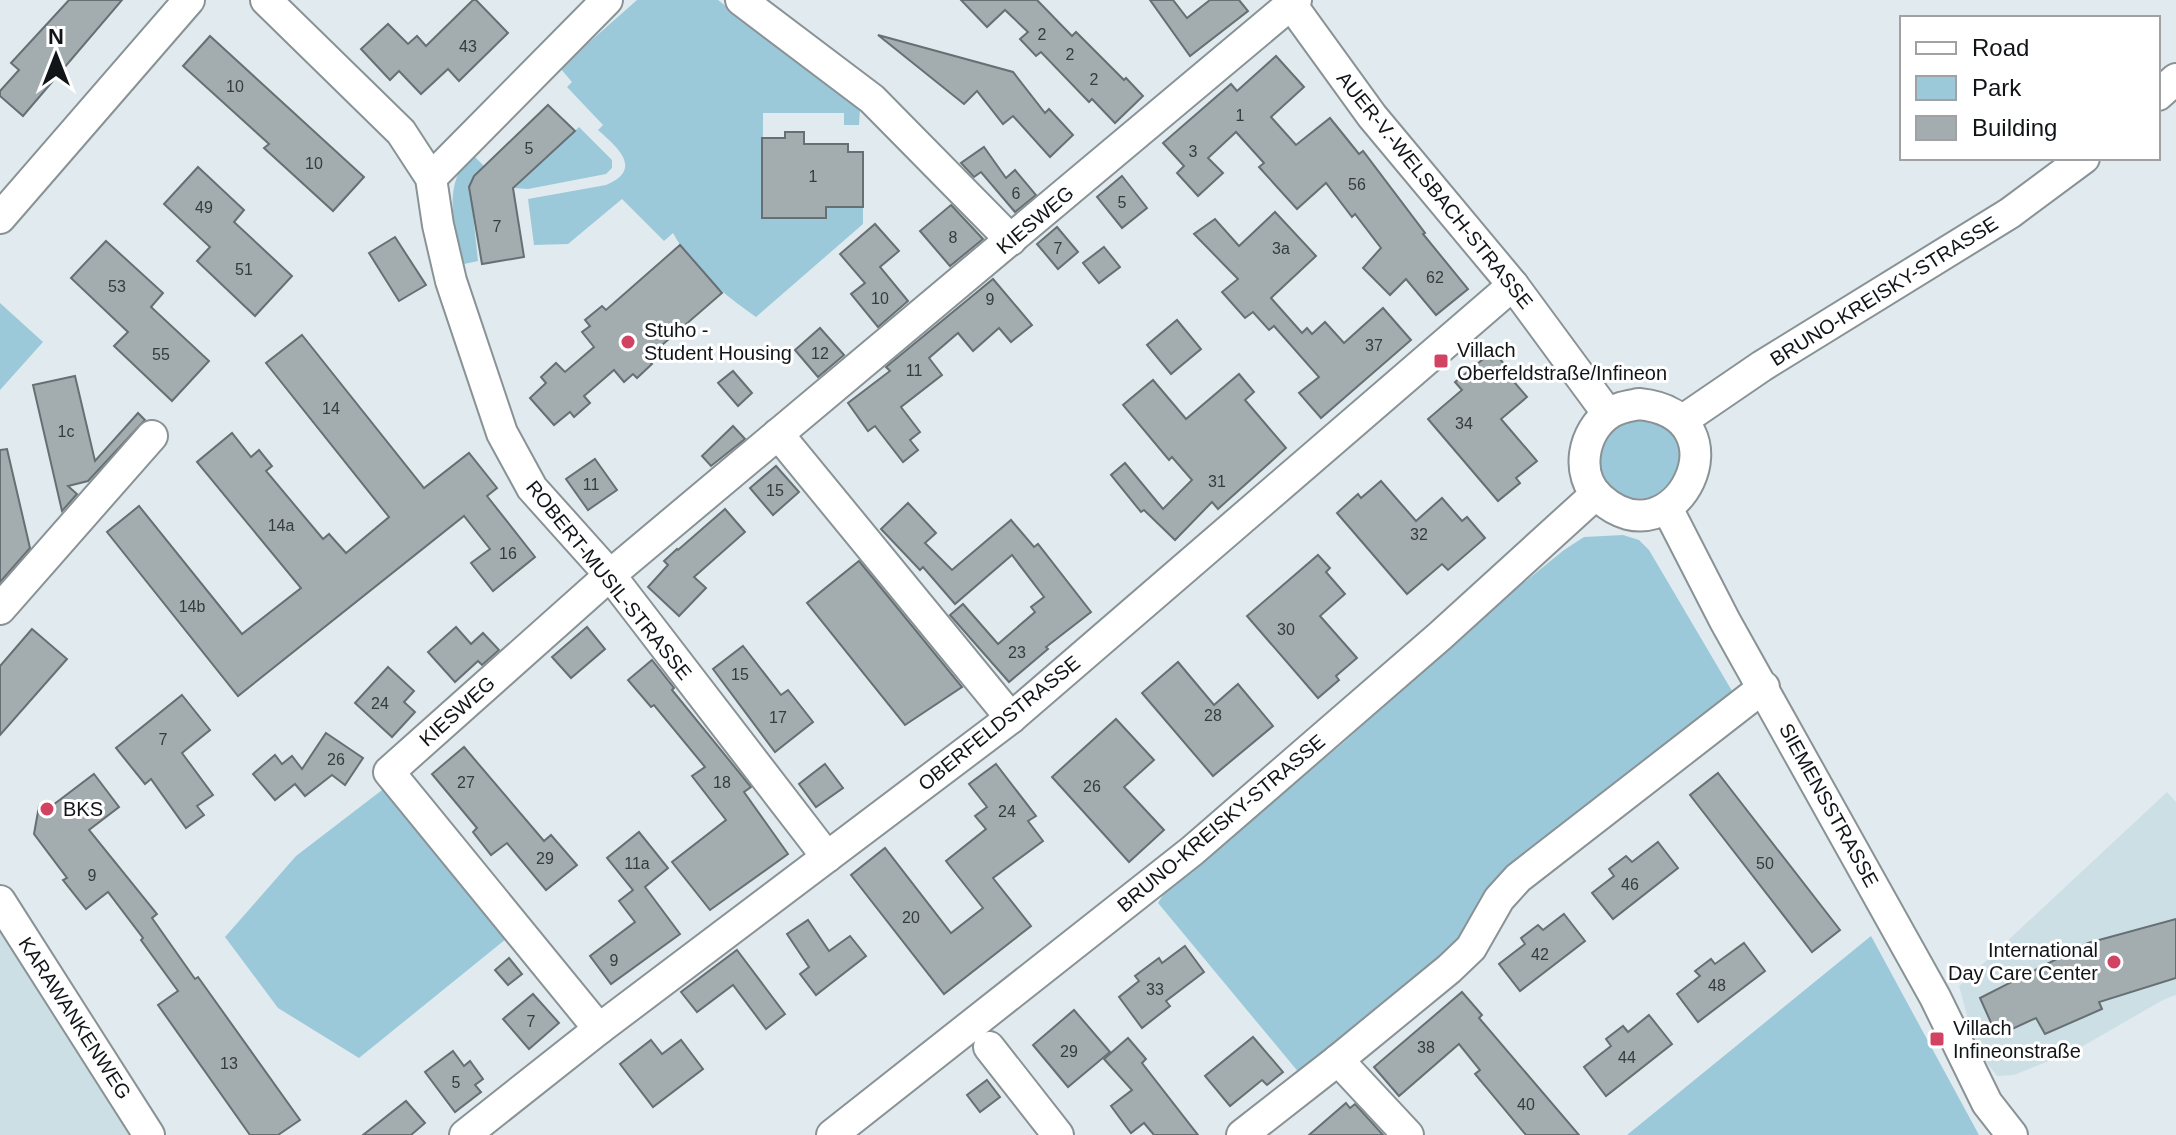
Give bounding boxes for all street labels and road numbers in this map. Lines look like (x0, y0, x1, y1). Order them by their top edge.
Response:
street label: AUER-V.-WELSBACH-STRASSE (1333, 67, 1537, 313)
street label: KIESWEG (992, 182, 1078, 258)
street label: BRUNO-KREISKY-STRASSE (1766, 212, 2002, 370)
street label: ROBERT-MUSIL-STRASSE (522, 476, 696, 684)
street label: OBERFELDSTRASSE (914, 651, 1084, 795)
street label: KIESWEG (415, 672, 499, 750)
street label: SIEMENSSTRASSE (1775, 719, 1883, 891)
street label: BRUNO-KREISKY-STRASSE (1113, 730, 1329, 916)
street label: KARAWANKENWEG (14, 933, 136, 1103)

